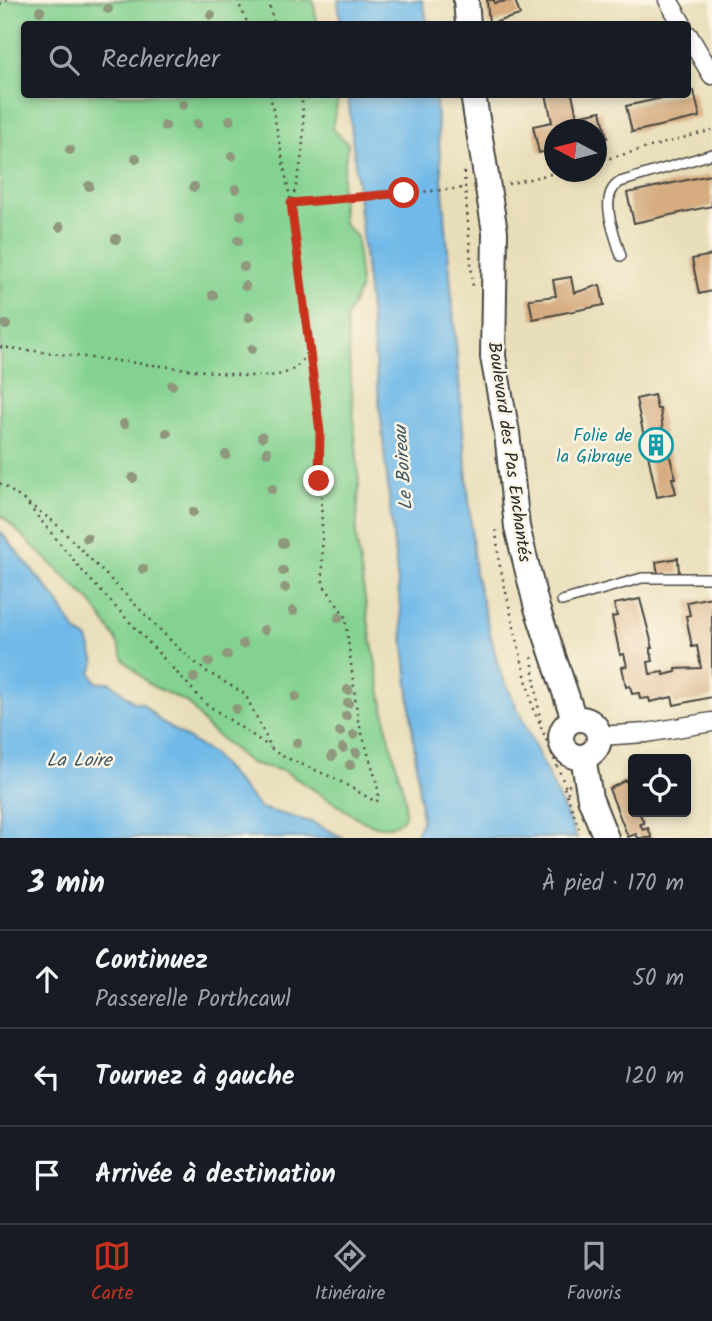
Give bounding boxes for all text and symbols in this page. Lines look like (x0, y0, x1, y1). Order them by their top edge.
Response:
search box (21, 21, 691, 98)
text: Rechercher (101, 39, 220, 81)
icon: search (45, 41, 83, 79)
north arrow (544, 119, 607, 182)
route start (388, 177, 419, 208)
street label: Boulevard des Pas Enchantés (479, 340, 538, 565)
place label: Folie de la Gibraye (556, 422, 632, 472)
water label: Le Boireau (386, 423, 422, 511)
building icon: Folie de la Gibraye (637, 426, 675, 464)
route end (303, 465, 334, 496)
water label: La Loire (46, 746, 114, 776)
map controls (628, 754, 691, 817)
button: locate (628, 754, 691, 817)
text: 3 min (28, 860, 105, 908)
text: À pied · 170 m (542, 866, 684, 902)
text: Continuez (95, 940, 208, 982)
icon: ahead (28, 960, 66, 998)
text: 50 m (633, 961, 684, 997)
text: Passerelle Porthcawl (95, 982, 291, 1018)
text: Tournez à gauche (95, 1056, 295, 1098)
icon: left (28, 1058, 66, 1096)
text: 120 m (624, 1059, 684, 1095)
text: Arrivée à destination (95, 1154, 336, 1196)
icon: arrive (28, 1156, 66, 1194)
tab: Carte (91, 1237, 133, 1309)
tab: Itinéraire (315, 1237, 385, 1309)
tab: Favoris (567, 1237, 621, 1309)

